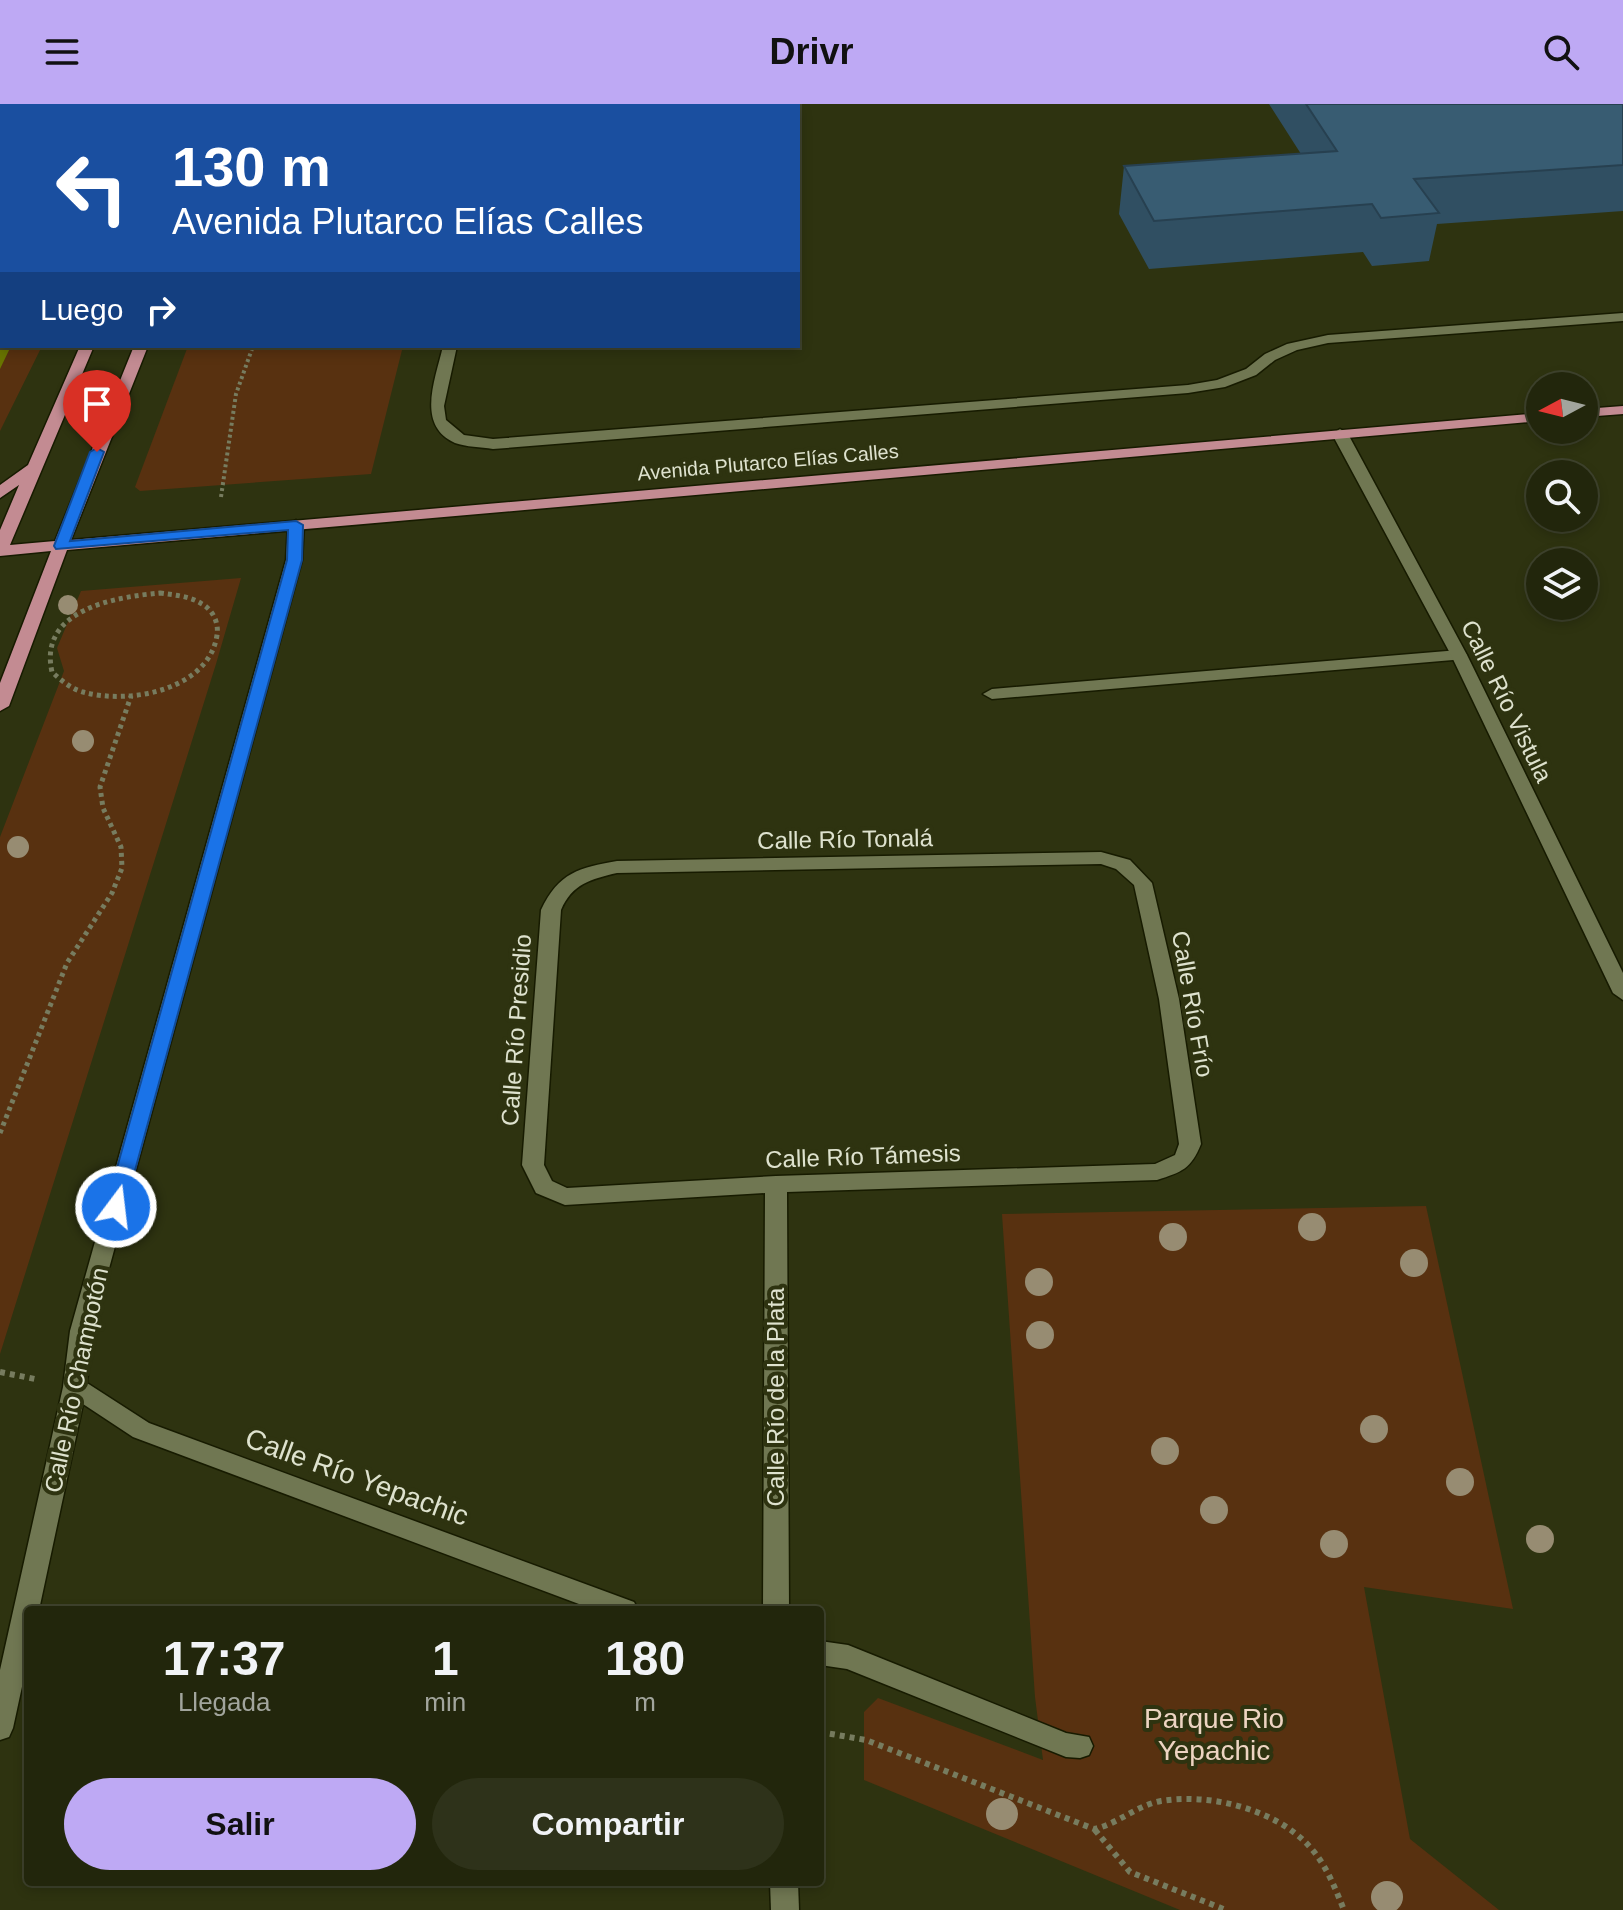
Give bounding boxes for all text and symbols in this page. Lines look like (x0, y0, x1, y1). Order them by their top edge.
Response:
icon: menu (40, 30, 84, 74)
icon: search (1539, 30, 1583, 74)
text: Drivr (769, 31, 854, 72)
text: 130 m (172, 135, 331, 198)
icon: left (40, 136, 144, 240)
text: Avenida Plutarco Elías Calles (172, 201, 644, 242)
icon: right (139, 288, 183, 332)
text: Luego (40, 293, 123, 326)
pin (63, 370, 131, 452)
north arrow (1526, 372, 1598, 444)
map controls (1526, 372, 1598, 620)
icon: arrive (75, 382, 119, 426)
street label: Avenida Plutarco Elías Calles (637, 440, 899, 484)
button: search (1526, 460, 1598, 532)
button: layers (1526, 548, 1598, 620)
street label: Calle Río Vistula (1456, 616, 1558, 787)
street label: Calle Río Tonalá (757, 824, 934, 854)
street label: Calle Río Frío (1167, 929, 1219, 1079)
street label: Calle Río Presidio (496, 933, 536, 1127)
street label: Calle Río Támesis (765, 1139, 961, 1173)
position arrow (74, 1165, 158, 1249)
street label: Calle Río Champotón (39, 1265, 113, 1495)
street label: Calle Río de la Plata (762, 1287, 789, 1506)
street label: Calle Río Yepachic (241, 1422, 473, 1532)
text: 17:37 (163, 1632, 286, 1685)
text: 1 (432, 1632, 459, 1685)
text: 180 (605, 1632, 685, 1685)
text: Llegada (178, 1687, 270, 1717)
text: min (424, 1687, 466, 1717)
text: m (634, 1687, 656, 1717)
park label: Parque Rio Yepachic (1144, 1703, 1284, 1766)
button: Salir (64, 1778, 416, 1870)
button: Compartir (432, 1778, 784, 1870)

